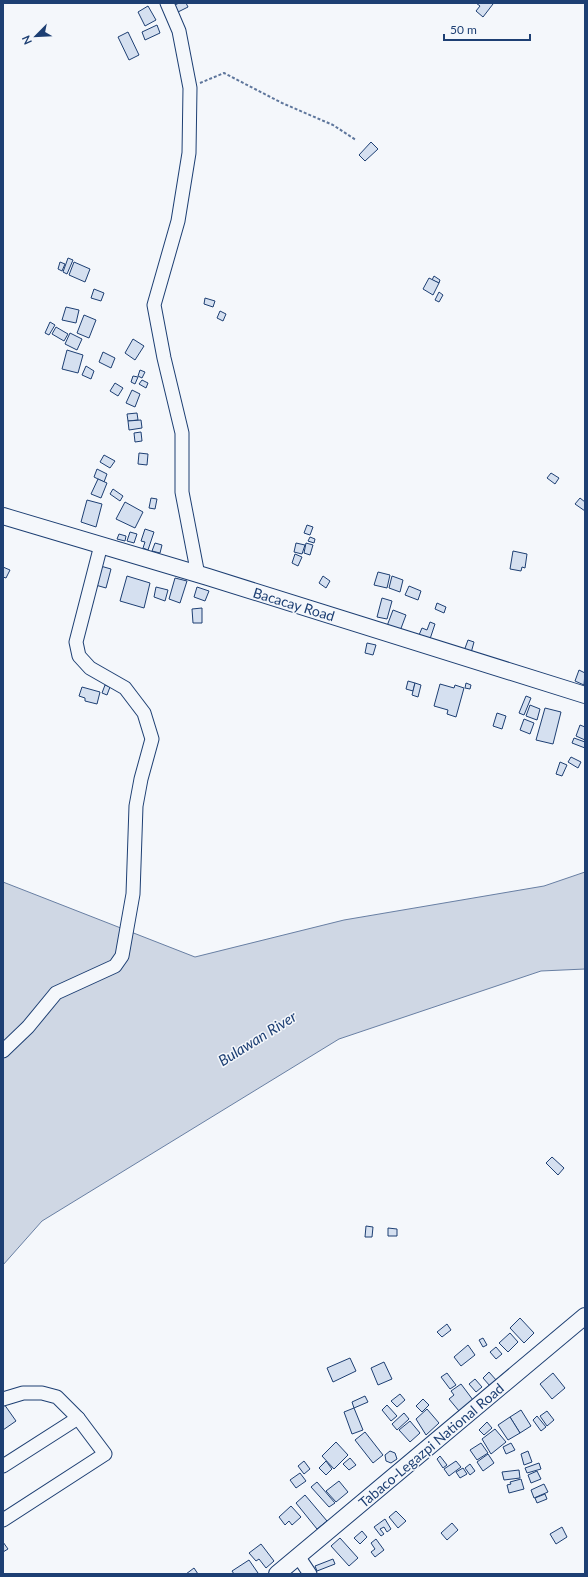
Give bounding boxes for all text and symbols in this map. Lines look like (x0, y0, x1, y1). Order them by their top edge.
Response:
north arrow (16, 16, 56, 56)
scale bar (444, 16, 530, 42)
text: 50 m (450, 22, 477, 37)
text: N (19, 34, 34, 47)
street label: Bacacay Road (251, 584, 337, 624)
water label: Bulawan River (214, 1006, 300, 1069)
street label: Tabaco-Legazpi National Road (355, 1379, 507, 1511)

